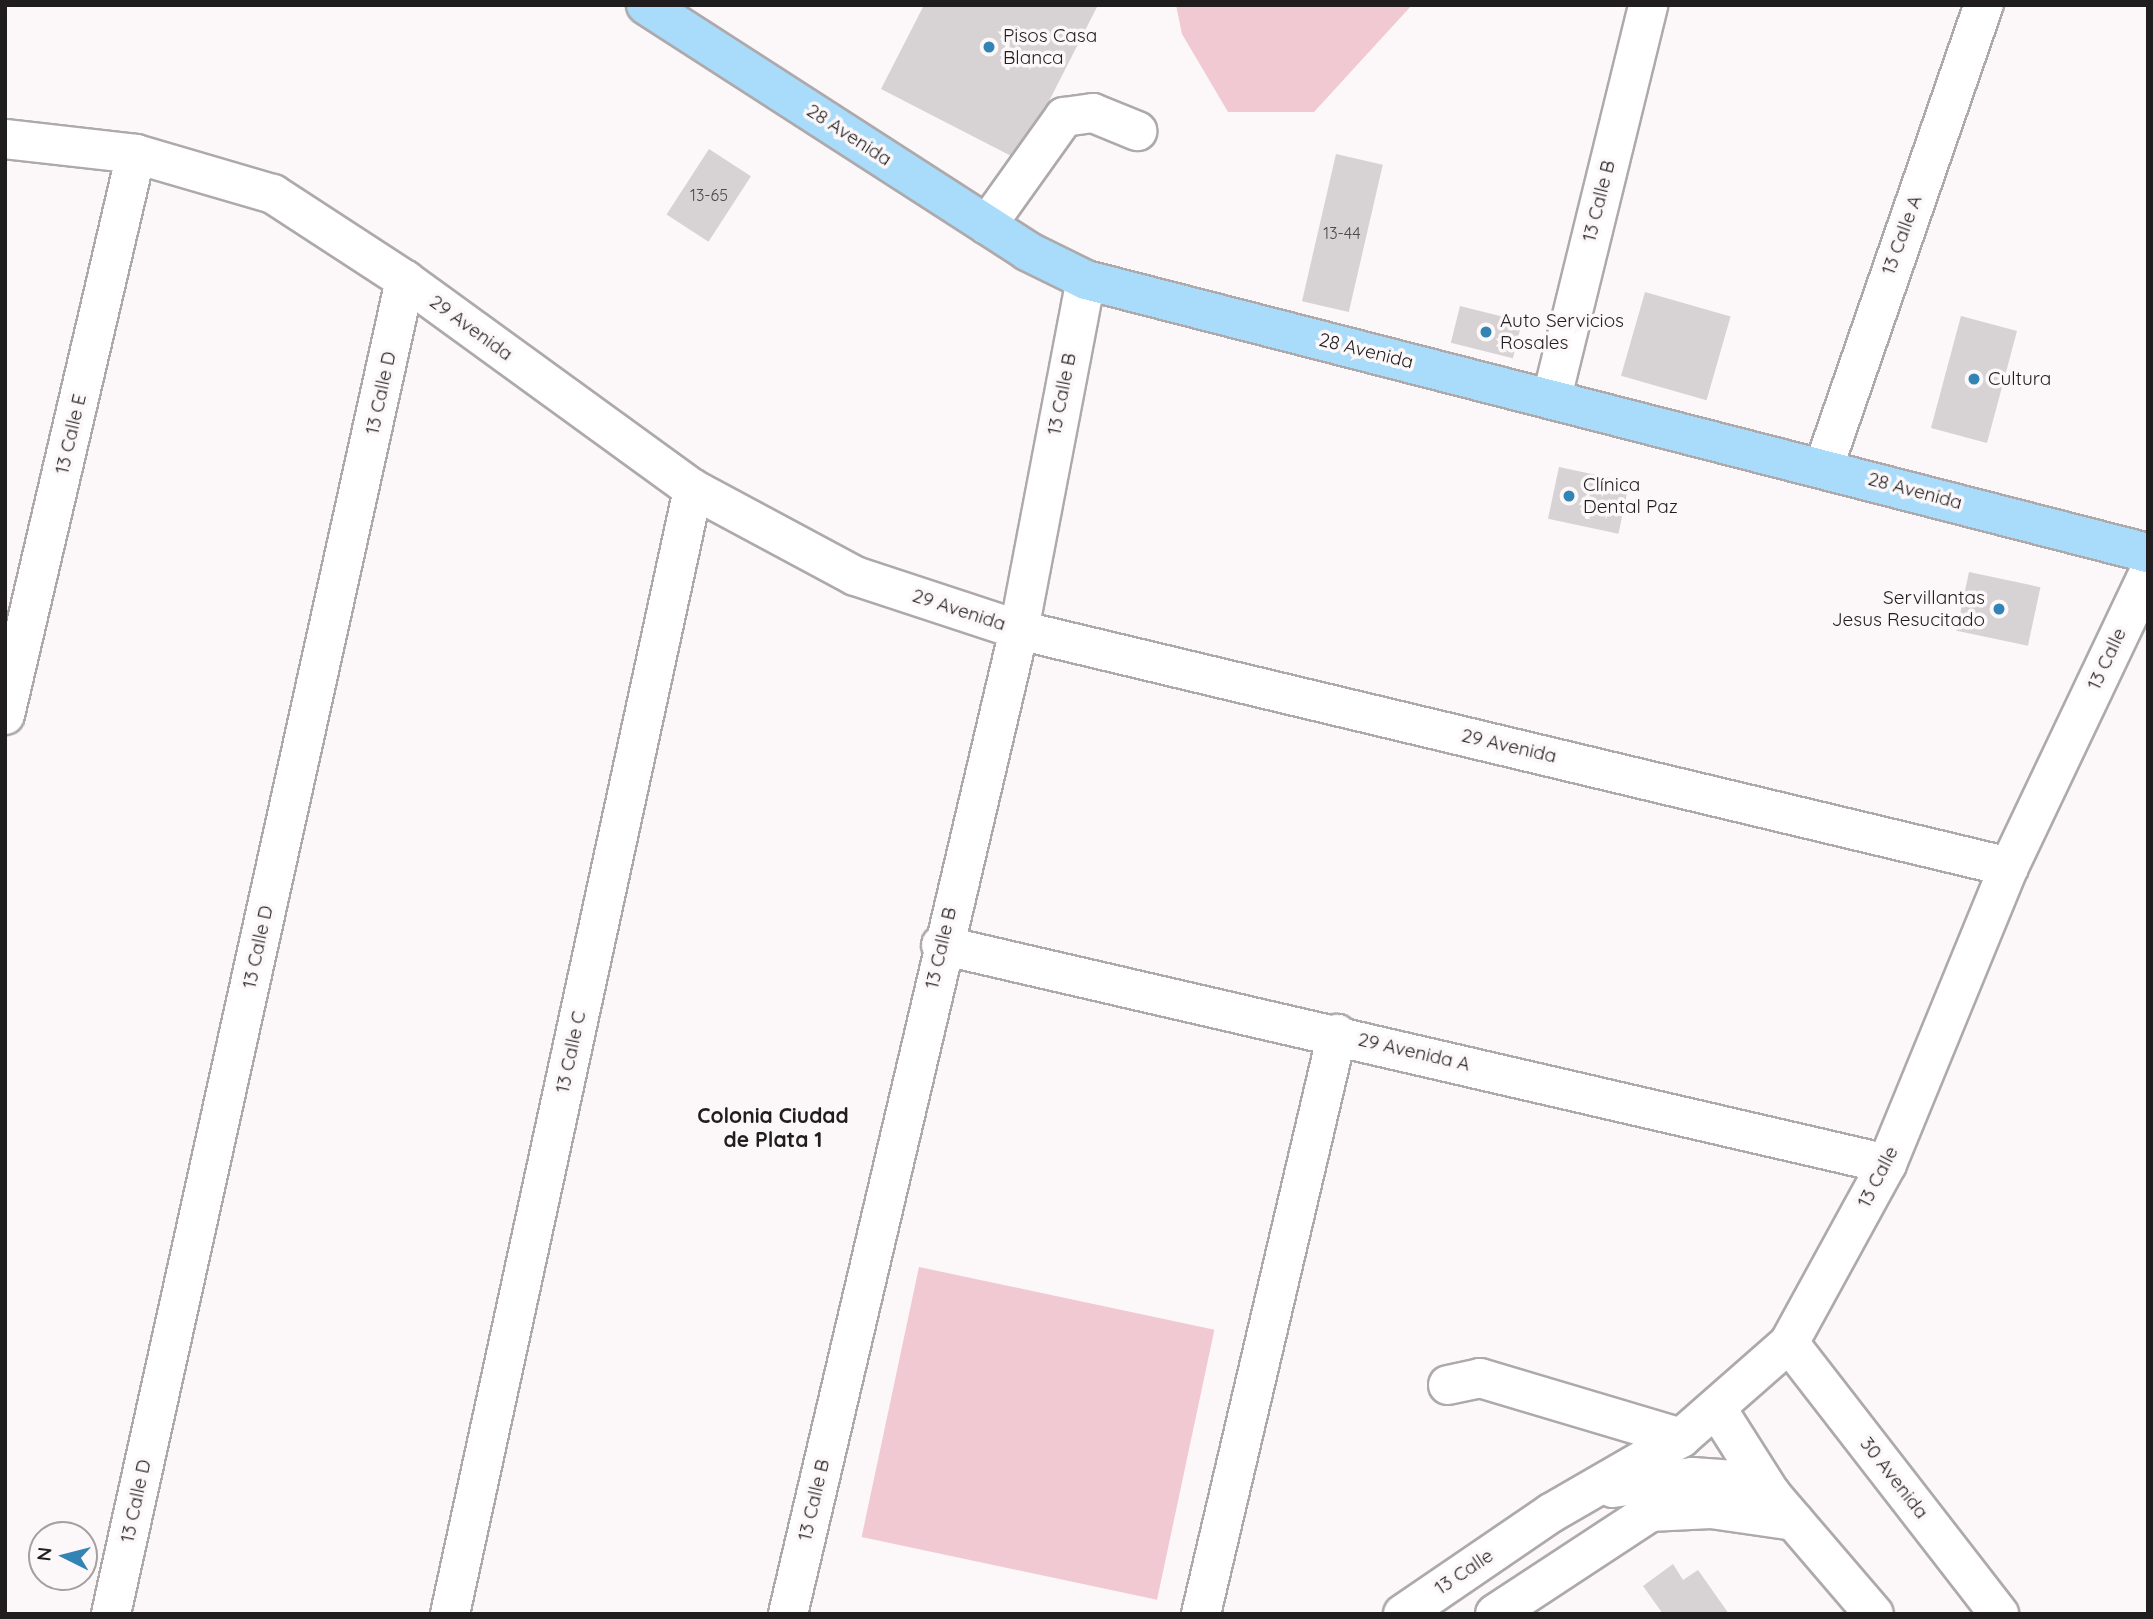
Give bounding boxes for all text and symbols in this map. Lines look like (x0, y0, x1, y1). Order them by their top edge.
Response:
place label: Pisos Casa Blanca (1003, 25, 1097, 69)
marker: Pisos Casa Blanca (981, 39, 997, 55)
street label: 28 Avenida (802, 99, 896, 171)
street label: 13 Calle B (1578, 158, 1620, 244)
house number: 13-65 (690, 185, 728, 205)
street label: 13 Calle A (1877, 192, 1927, 278)
house number: 13-44 (1323, 223, 1361, 243)
street label: 29 Avenida (425, 290, 517, 366)
place label: Auto Servicios Rosales (1500, 310, 1624, 354)
marker: Auto Servicios Rosales (1478, 324, 1494, 340)
street label: 28 Avenida (1316, 328, 1416, 374)
street label: 13 Calle D (361, 349, 401, 437)
street label: 13 Calle B (1043, 351, 1081, 437)
place label: Cultura (1988, 368, 2051, 390)
marker: Cultura (1966, 371, 1982, 387)
street label: 13 Calle E (51, 392, 91, 476)
street label: 28 Avenida (1865, 468, 1965, 514)
place label: Clínica Dental Paz (1583, 474, 1678, 518)
marker: Clínica Dental Paz (1561, 488, 1577, 504)
street label: 29 Avenida (909, 584, 1009, 636)
place label: Servillantas Jesus Resucitado (1832, 587, 1985, 631)
marker: Servillantas Jesus Resucitado (1991, 601, 2007, 617)
street label: 13 Calle (2083, 625, 2131, 693)
street label: 29 Avenida (1459, 724, 1559, 768)
street label: 13 Calle D (238, 903, 278, 991)
street label: 13 Calle B (921, 905, 961, 991)
street label: 13 Calle C (551, 1009, 591, 1095)
street label: 29 Avenida A (1356, 1028, 1472, 1076)
district label: Colonia Ciudad de Plata 1 (697, 1102, 849, 1152)
street label: 13 Calle (1853, 1143, 1903, 1211)
street label: 30 Avenida (1855, 1433, 1933, 1523)
street label: 13 Calle D (116, 1457, 156, 1545)
street label: 13 Calle B (794, 1457, 834, 1543)
north arrow (28, 1521, 98, 1591)
street label: 13 Calle (1431, 1544, 1497, 1600)
text: N (31, 1546, 57, 1562)

